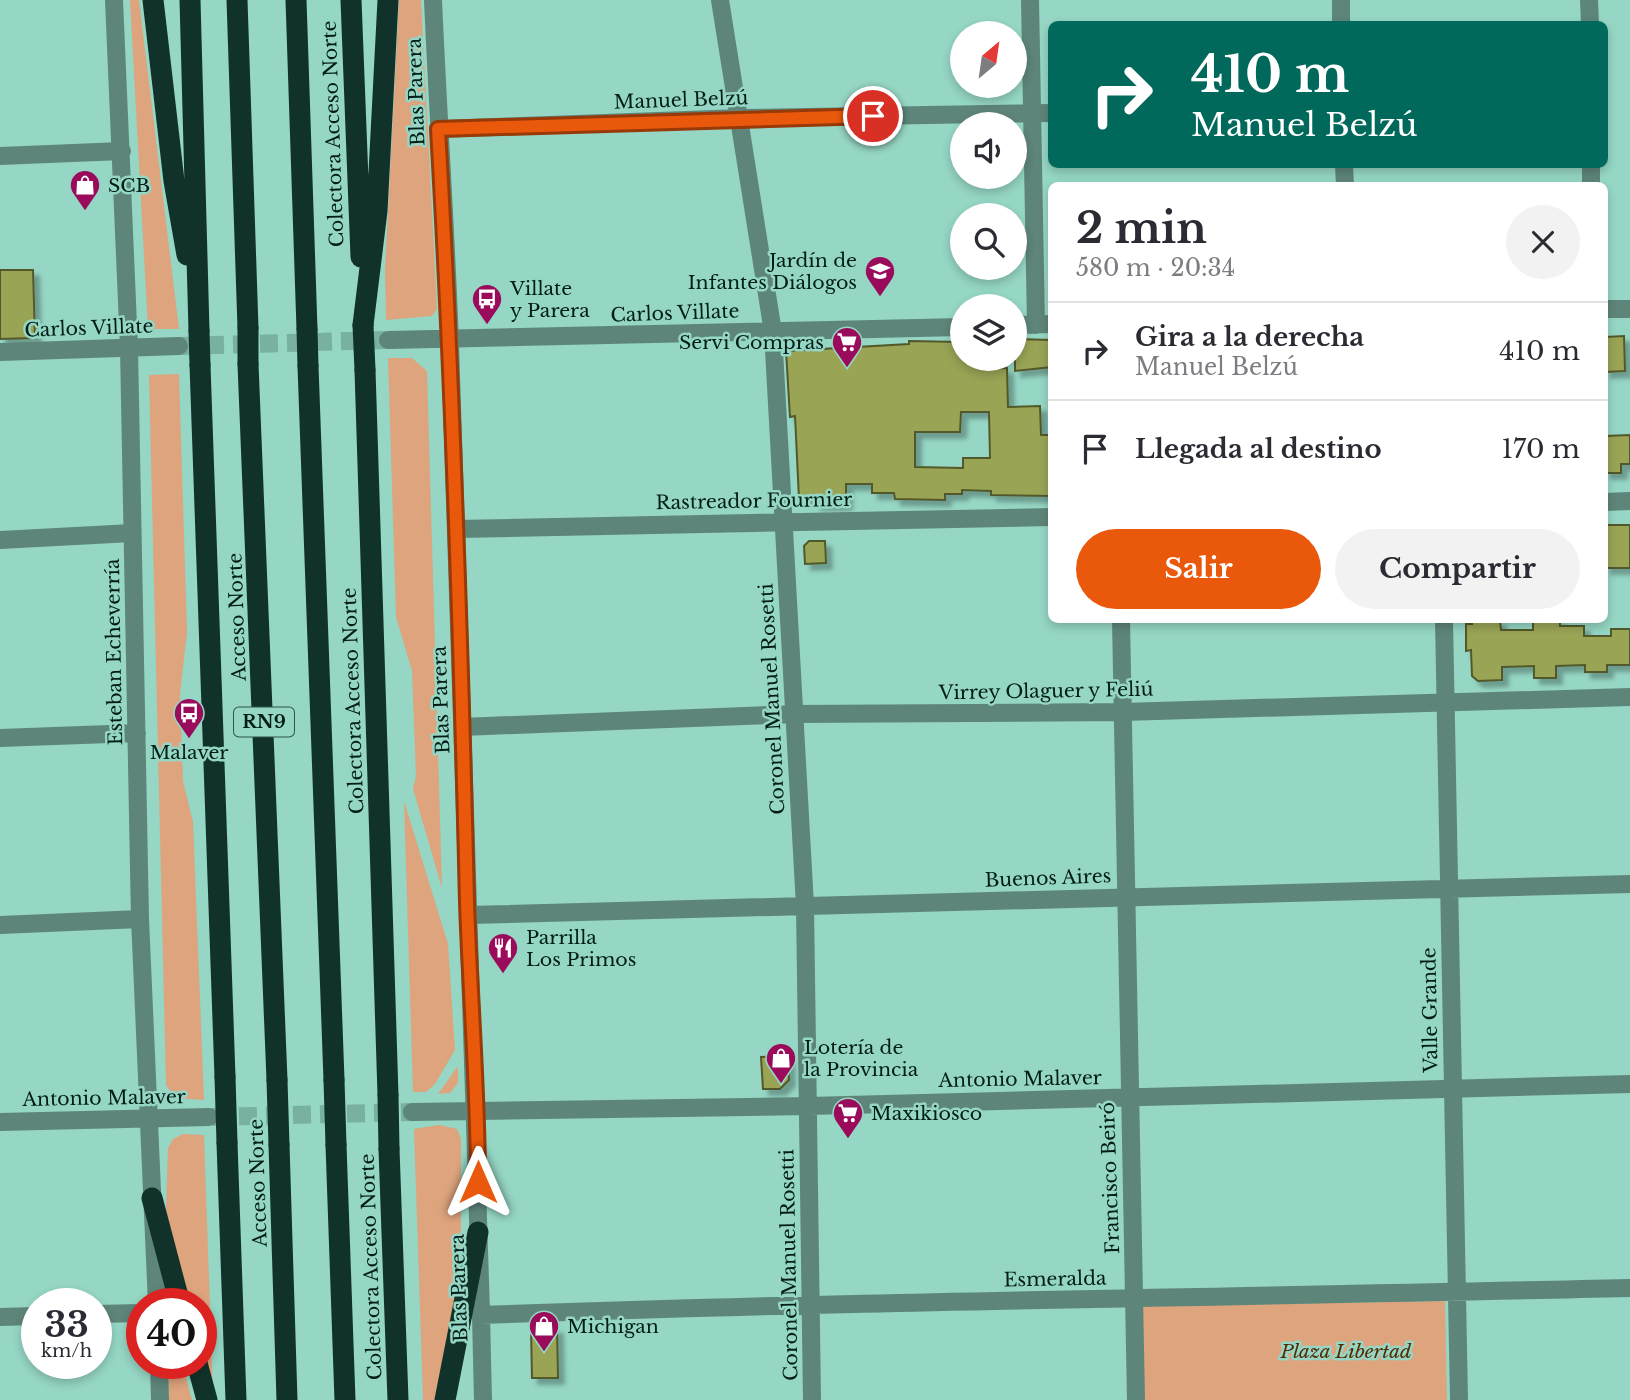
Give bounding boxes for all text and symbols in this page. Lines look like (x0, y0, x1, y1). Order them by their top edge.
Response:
street label: Colectora Acceso Norte (318, 20, 348, 248)
north arrow (950, 21, 1027, 98)
map controls (950, 21, 1027, 371)
street label: Blas Parera (403, 37, 429, 146)
text: 410 m (1191, 44, 1349, 105)
icon: right (1076, 49, 1167, 140)
street label: Manuel Belzú (613, 86, 749, 114)
pin (843, 86, 903, 146)
icon: arrive (854, 97, 892, 135)
text: Manuel Belzú (1191, 105, 1418, 145)
button: sound (950, 112, 1027, 189)
shop icon: SCB (68, 168, 102, 212)
place label: SCB (108, 174, 150, 197)
text: 2 min (1076, 202, 1207, 254)
button: search (950, 203, 1027, 280)
button: close (1506, 205, 1580, 279)
place label: Jardín de Infantes Diálogos (688, 249, 857, 294)
school or university icon: Jardín de Infantes Diálogos (863, 254, 897, 298)
text: 580 m · 20:34 (1076, 254, 1235, 282)
place label: Villate y Parera (509, 277, 590, 322)
bus stop icon: Villate y Parera (470, 282, 504, 326)
button: layers (950, 294, 1027, 371)
street label: Carlos Villate (610, 299, 740, 327)
street label: Carlos Villate (24, 314, 154, 342)
text: Gira a la derecha (1135, 321, 1364, 353)
supermarket icon: Servi Compras (830, 325, 864, 369)
place label: Servi Compras (679, 331, 824, 354)
icon: right (1076, 332, 1114, 370)
text: 410 m (1499, 335, 1580, 367)
text: Manuel Belzú (1135, 353, 1298, 381)
icon: arrive (1076, 430, 1114, 468)
text: Llegada al destino (1135, 433, 1382, 465)
text: 170 m (1501, 433, 1580, 465)
street label: Rastreador Fournier (656, 488, 852, 514)
button: Salir (1076, 529, 1321, 609)
button: Compartir (1335, 529, 1580, 609)
street label: Acceso Norte (223, 553, 251, 682)
street label: Esteban Echeverría (101, 558, 127, 746)
street label: Coronel Manuel Rosetti (754, 582, 790, 815)
street label: Colectora Acceso Norte (338, 587, 368, 815)
street label: Blas Parera (428, 645, 454, 754)
street label: Virrey Olaguer y Feliú (937, 678, 1154, 704)
bus stop icon: Malaver (172, 696, 206, 740)
road number: RN9 (234, 708, 294, 736)
place label: Malaver (150, 741, 228, 764)
street label: Buenos Aires (984, 864, 1112, 892)
place label: Parrilla Los Primos (526, 926, 636, 971)
restaurant icon: Parrilla Los Primos (486, 931, 520, 975)
street label: Valle Grande (1417, 947, 1443, 1074)
place label: Lotería de la Provincia (804, 1036, 919, 1081)
shop icon: Lotería de la Provincia (764, 1041, 798, 1085)
street label: Antonio Malaver (937, 1066, 1102, 1092)
street label: Antonio Malaver (21, 1085, 186, 1111)
supermarket icon: Maxikiosco (831, 1096, 865, 1140)
place label: Maxikiosco (871, 1102, 982, 1125)
street label: Francisco Beiró (1096, 1102, 1124, 1254)
street label: Acceso Norte (244, 1119, 272, 1248)
position arrow (441, 1145, 515, 1219)
street label: Coronel Manuel Rosetti (775, 1148, 803, 1381)
street label: Colectora Acceso Norte (356, 1153, 386, 1381)
street label: Blas Parera (446, 1233, 472, 1342)
street label: Esmeralda (1003, 1267, 1107, 1291)
speed limit sign: 40 (126, 1288, 217, 1379)
text: 33 (44, 1303, 89, 1346)
shop icon: Michigan (527, 1309, 561, 1353)
place label: Michigan (567, 1315, 659, 1338)
text: km/h (41, 1340, 92, 1362)
park label: Plaza Libertad (1280, 1340, 1412, 1363)

